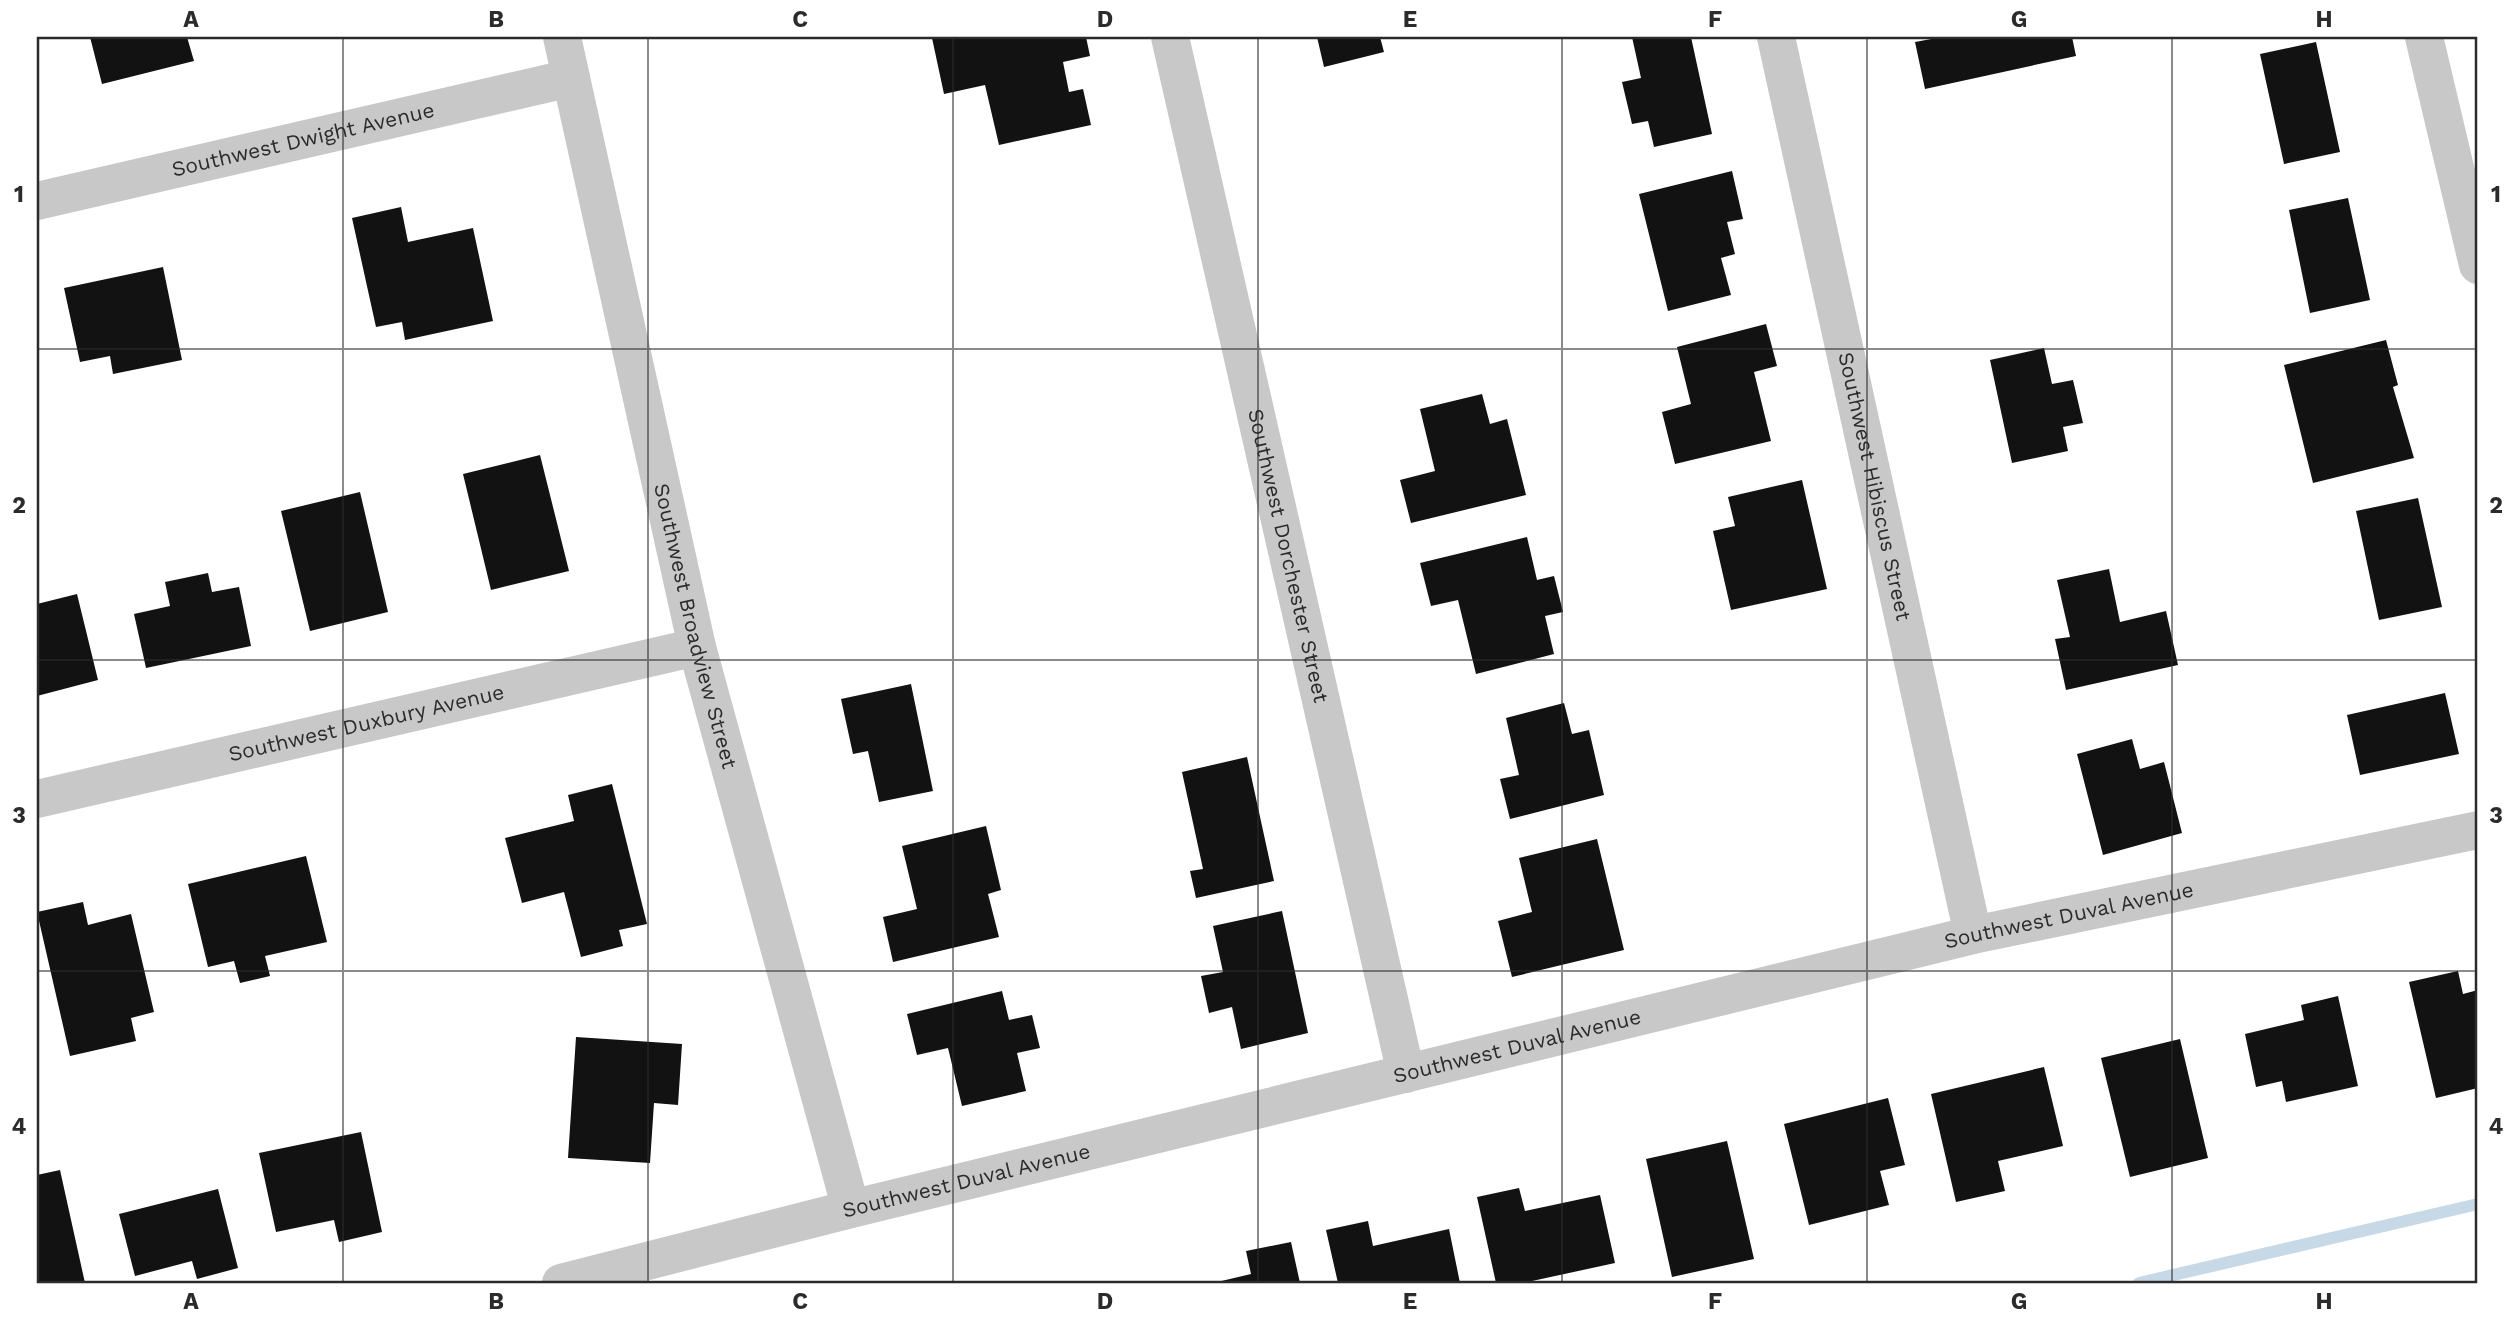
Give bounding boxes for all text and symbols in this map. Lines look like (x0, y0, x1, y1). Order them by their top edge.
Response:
text: A (183, 6, 199, 33)
text: B (488, 6, 504, 33)
text: C (792, 6, 808, 33)
text: D (1097, 6, 1113, 33)
text: E (1403, 6, 1417, 33)
text: F (1708, 6, 1722, 33)
text: G (2011, 6, 2027, 33)
text: H (2315, 6, 2333, 33)
street label: Southwest Dwight Avenue (169, 97, 437, 182)
text: 1 (14, 181, 24, 208)
text: 1 (2491, 181, 2501, 208)
street label: Southwest Hibiscus Street (1833, 350, 1917, 623)
street label: Southwest Dorchester Street (1243, 406, 1334, 705)
street label: Southwest Broadview Street (649, 481, 743, 771)
text: 2 (12, 492, 26, 519)
text: 2 (2489, 492, 2503, 519)
street label: Southwest Duxbury Avenue (226, 679, 507, 766)
text: 3 (12, 802, 26, 829)
text: 3 (2489, 802, 2503, 829)
street label: Southwest Duval Avenue (1941, 877, 2196, 954)
street label: Southwest Duval Avenue (1391, 1004, 1643, 1088)
text: 4 (12, 1113, 27, 1140)
text: 4 (2489, 1113, 2504, 1140)
street label: Southwest Duval Avenue (840, 1138, 1093, 1223)
text: A (183, 1288, 199, 1315)
text: B (488, 1288, 504, 1315)
text: C (792, 1288, 808, 1315)
text: D (1097, 1288, 1113, 1315)
text: E (1403, 1288, 1417, 1315)
text: F (1708, 1288, 1722, 1315)
text: G (2011, 1288, 2027, 1315)
text: H (2315, 1288, 2333, 1315)

